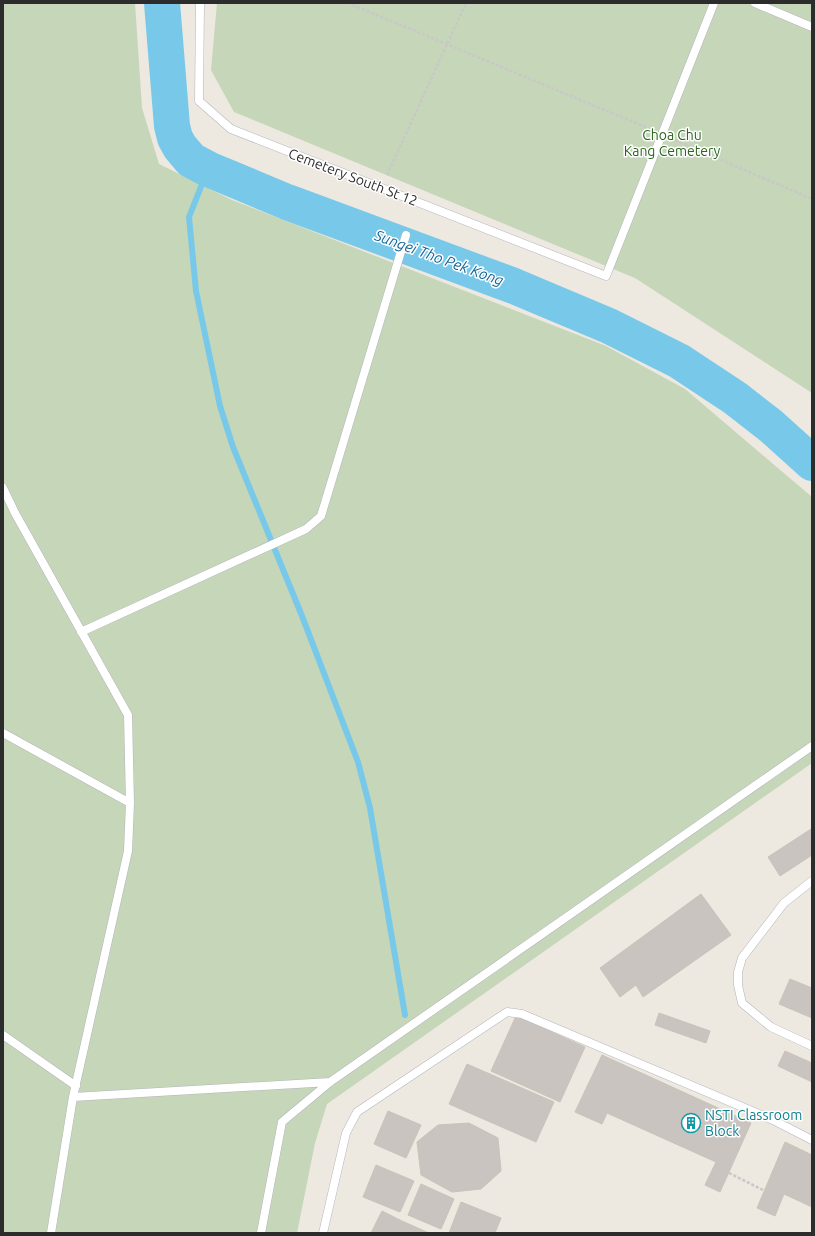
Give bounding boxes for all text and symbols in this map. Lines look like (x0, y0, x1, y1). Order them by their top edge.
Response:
park label: Choa Chu Kang Cemetery (624, 127, 721, 159)
street label: Cemetery South St 12 (286, 145, 420, 209)
water label: Sungei Tho Pek Kong (371, 226, 506, 289)
place label: NSTI Classroom Block (705, 1107, 802, 1139)
building icon: NSTI Classroom Block (680, 1112, 702, 1134)

